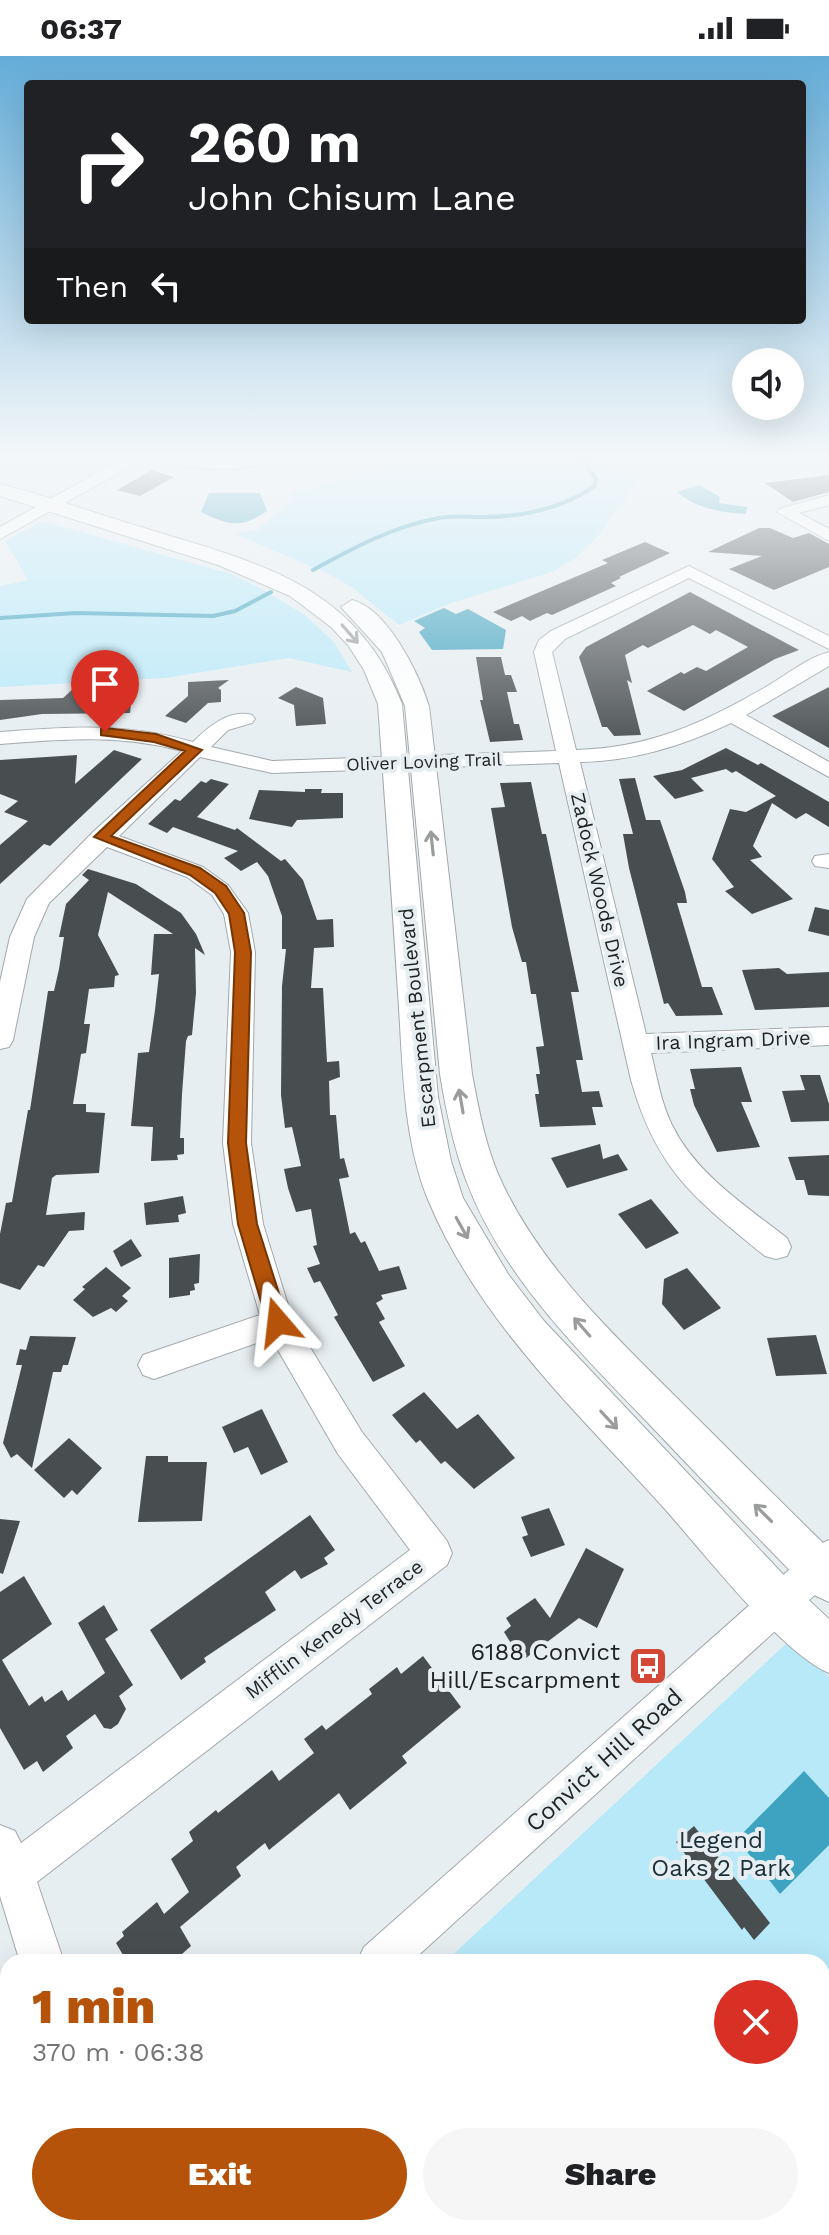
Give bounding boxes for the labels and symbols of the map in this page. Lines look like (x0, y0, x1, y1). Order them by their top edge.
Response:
one-way arrow (341, 623, 359, 643)
pin (71, 650, 139, 732)
street label: Oliver Loving Trail (346, 748, 503, 775)
street label: Zadock Woods Drive (566, 790, 634, 990)
one-way arrow (424, 830, 439, 857)
street label: Escarpment Boulevard (394, 907, 440, 1129)
street label: Ira Ingram Drive (655, 1025, 811, 1055)
one-way arrow (453, 1089, 468, 1114)
one-way arrow (454, 1216, 470, 1239)
position arrow (236, 1280, 320, 1364)
one-way arrow (573, 1318, 591, 1338)
one-way arrow (600, 1410, 618, 1430)
one-way arrow (754, 1503, 773, 1523)
street label: Mifflin Kenedy Terrace (240, 1554, 428, 1704)
place label: 6188 Convict Hill/Escarpment (430, 1638, 620, 1694)
bus stop icon: 6188 Convict Hill/Escarpment (627, 1645, 669, 1687)
street label: Convict Hill Road (520, 1682, 688, 1838)
park label: Legend Oaks 2 Park (651, 1826, 791, 1882)

